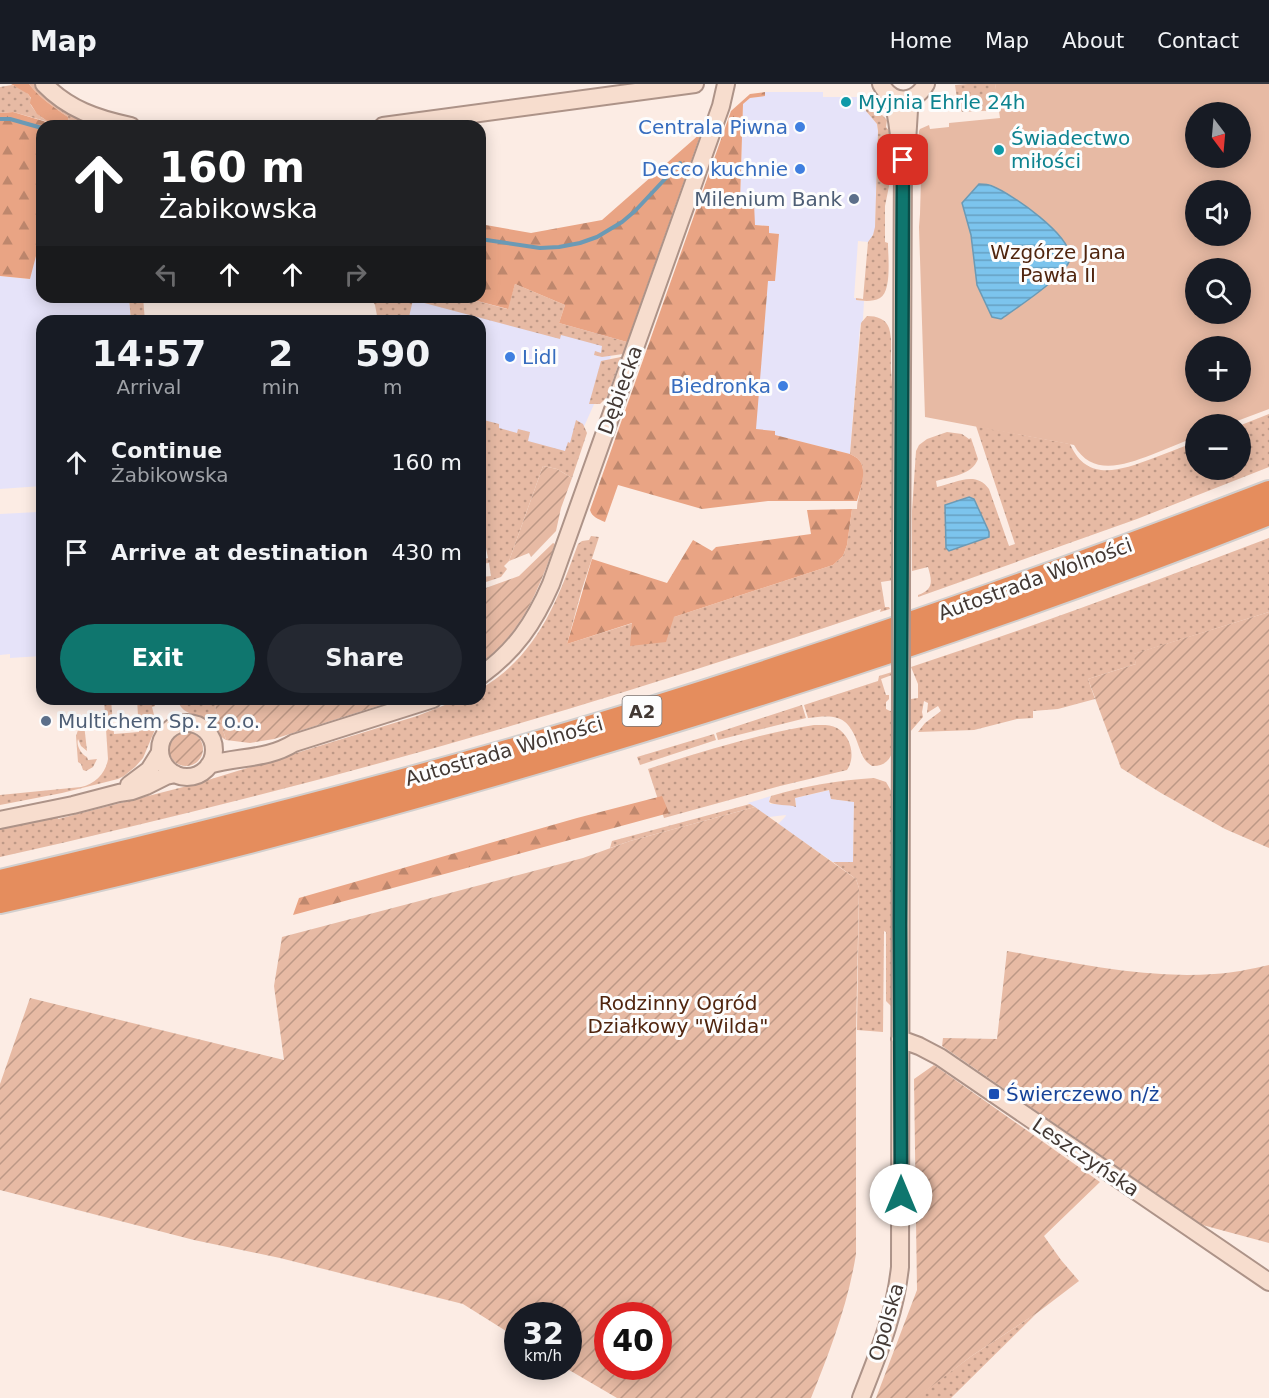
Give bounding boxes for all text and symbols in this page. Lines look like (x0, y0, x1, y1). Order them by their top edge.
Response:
text: Map (30, 25, 97, 58)
text: Home (890, 29, 952, 53)
text: Map (985, 29, 1029, 53)
text: About (1062, 29, 1124, 53)
text: Contact (1157, 29, 1239, 53)
place label: Myjnia Ehrle 24h (858, 90, 1025, 114)
marker: Myjnia Ehrle 24h (839, 95, 853, 109)
north arrow (1185, 102, 1251, 168)
map controls (1185, 102, 1251, 480)
place label: Centrala Piwna (638, 115, 788, 139)
marker: Centrala Piwna (793, 120, 807, 134)
place label: Świadectwo miłości (1011, 126, 1130, 173)
pin (877, 134, 928, 185)
text: 160 m (159, 143, 305, 192)
icon: arrive (886, 143, 919, 176)
marker: Świadectwo miłości (992, 143, 1006, 157)
icon: ahead (60, 144, 138, 222)
place label: Decco kuchnie (642, 157, 788, 181)
marker: Decco kuchnie (793, 162, 807, 176)
button: sound (1185, 180, 1251, 246)
place label: Milenium Bank (694, 187, 842, 211)
marker: Milenium Bank (847, 192, 861, 206)
text: Żabikowska (159, 193, 318, 224)
park label: Wzgórze Jana Pawła II (990, 240, 1126, 287)
icon: left (150, 258, 183, 291)
icon: ahead (213, 258, 246, 291)
icon: ahead (276, 258, 309, 291)
icon: right (339, 258, 372, 291)
button: search (1185, 258, 1251, 324)
text: 14:57 (92, 333, 206, 374)
text: 2 (268, 333, 293, 374)
text: 590 (355, 333, 430, 374)
button: + (1185, 336, 1251, 402)
street label: Dębiecka (593, 342, 647, 438)
place label: Lidl (522, 345, 557, 369)
marker: Lidl (503, 350, 517, 364)
place label: Biedronka (671, 374, 771, 398)
text: Arrival (116, 375, 181, 399)
text: min (262, 375, 300, 399)
text: m (383, 375, 403, 399)
marker: Biedronka (776, 379, 790, 393)
button: − (1185, 414, 1251, 480)
text: Continue (111, 438, 222, 463)
icon: ahead (60, 446, 93, 479)
text: 160 m (392, 450, 462, 475)
text: Żabikowska (111, 463, 229, 487)
street label: Autostrada Wolności (935, 533, 1135, 625)
icon: arrive (60, 536, 93, 569)
text: Arrive at destination (111, 540, 368, 565)
text: 430 m (392, 540, 462, 565)
button: Exit (60, 624, 255, 693)
button: Share (267, 624, 462, 693)
road number: A2 (622, 696, 662, 726)
place label: Multichem Sp. z o.o. (58, 709, 260, 733)
street label: Autostrada Wolności (402, 711, 606, 791)
marker: Multichem Sp. z o.o. (39, 714, 53, 728)
park label: Rodzinny Ogród Działkowy "Wilda" (588, 991, 768, 1038)
place label: Świerczewo n/ż (1006, 1082, 1159, 1106)
marker: Świerczewo n/ż (987, 1087, 1001, 1101)
street label: Leszczyńska (1028, 1112, 1144, 1202)
position arrow (869, 1163, 933, 1227)
street label: Opolska (863, 1280, 909, 1364)
speed limit sign: 40 (594, 1302, 672, 1380)
text: 32 (522, 1316, 564, 1351)
text: km/h (524, 1347, 562, 1365)

